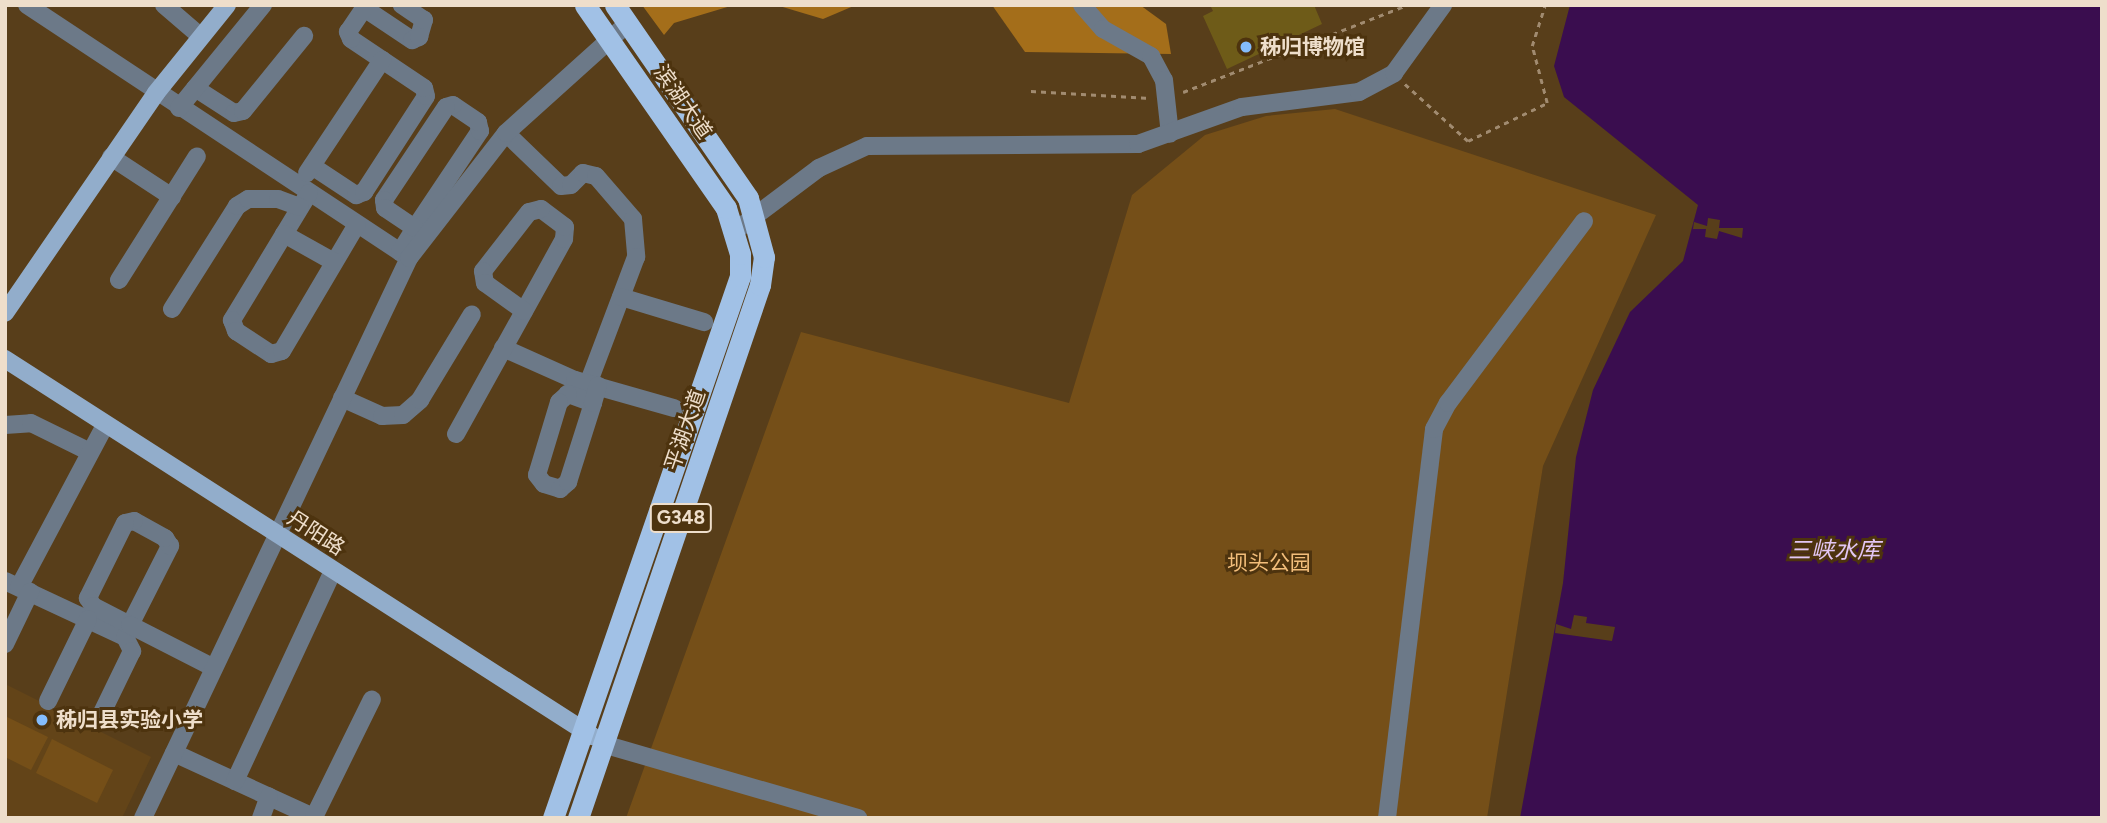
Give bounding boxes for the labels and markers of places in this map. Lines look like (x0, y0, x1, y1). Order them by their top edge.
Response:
place label: 秭归博物馆 (1260, 34, 1365, 60)
marker: 秭归博物馆 (1238, 39, 1254, 55)
place label: 秭归县实验小学 (56, 707, 203, 733)
marker: 秭归县实验小学 (34, 712, 50, 728)

